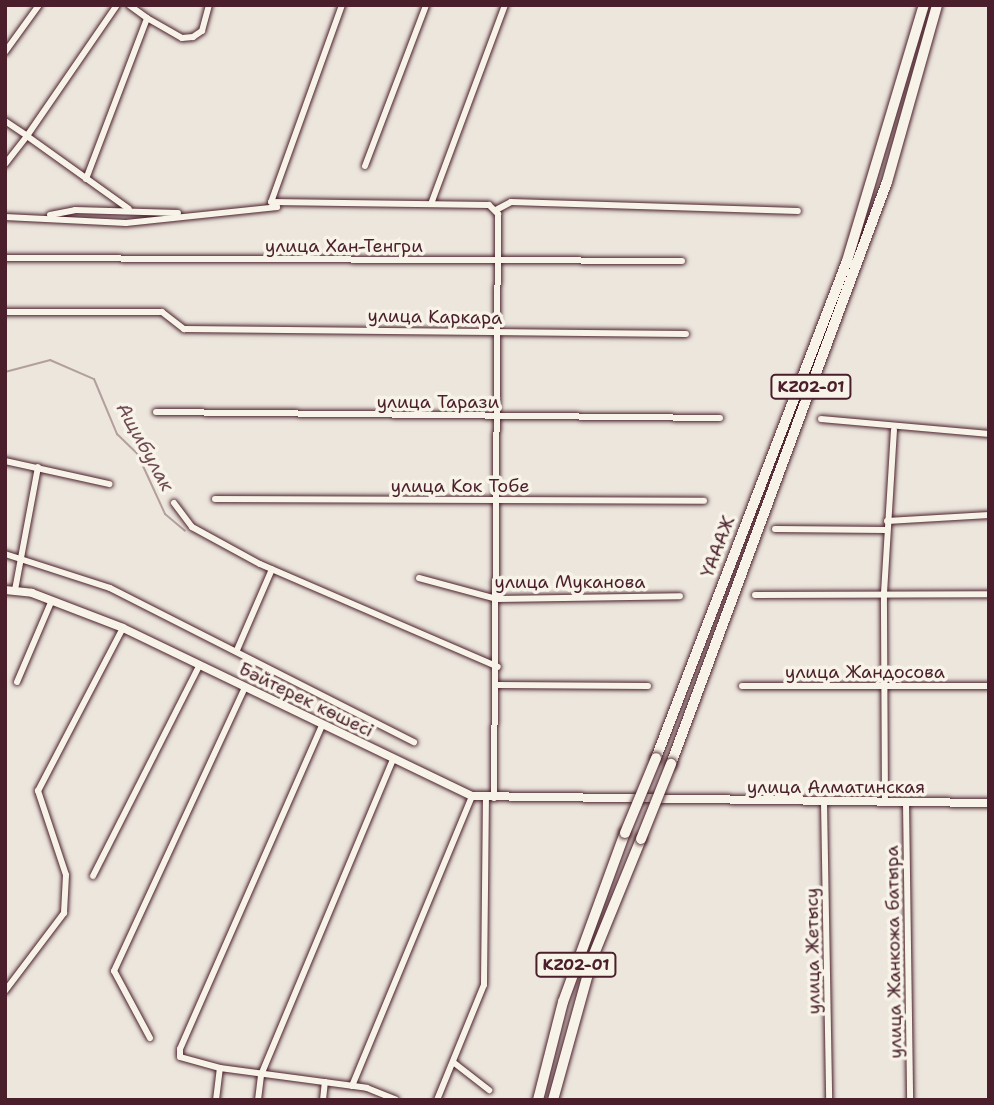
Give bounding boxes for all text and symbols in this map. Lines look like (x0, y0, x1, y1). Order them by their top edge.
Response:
street label: улица Хан-Тенгри (265, 235, 423, 257)
street label: улица Каркара (367, 305, 503, 329)
road number: KZ02-01 (769, 374, 853, 400)
street label: улица Тарази (377, 391, 499, 413)
water label: Ащибулак (111, 399, 179, 495)
street label: улица Кок Тобе (391, 475, 529, 497)
street label: ҮАААЖ (696, 513, 740, 581)
street label: улица Муканова (495, 571, 645, 593)
street label: Бәйтерек көшесі (235, 658, 377, 742)
street label: улица Жандосова (785, 661, 945, 683)
street label: улица Алматинская (747, 776, 925, 798)
street label: улица Жанкожа батыра (881, 845, 907, 1059)
street label: улица Жетысу (801, 887, 825, 1015)
road number: KZ02-01 (534, 953, 618, 978)

